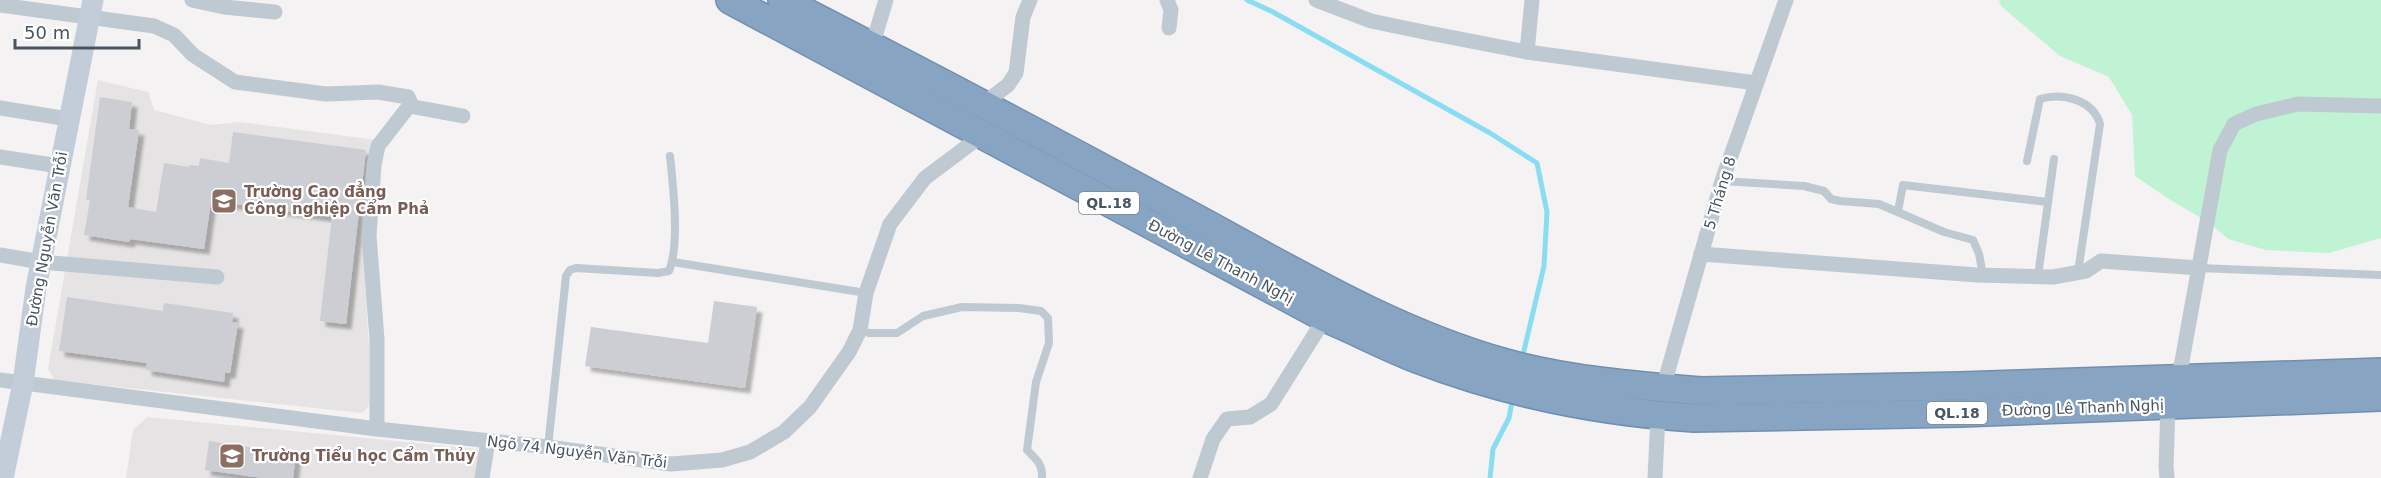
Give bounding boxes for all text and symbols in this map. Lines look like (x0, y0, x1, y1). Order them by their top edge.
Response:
scale bar (15, 12, 140, 50)
text: 50 m (24, 22, 70, 43)
street label: Đường Nguyễn Văn Trỗi (23, 150, 71, 328)
street label: 5 Tháng 8 (1700, 154, 1740, 232)
place label: Trường Cao đẳng Công nghiệp Cẩm Phả (244, 181, 429, 218)
school or university icon: Trường Cao đẳng Công nghiệp Cẩm Phả (209, 186, 239, 216)
road number: QL.18 (1079, 192, 1139, 214)
street label: Đường Lê Thanh Nghị (1145, 216, 1297, 308)
street label: Đường Lê Thanh Nghị (2002, 396, 2164, 420)
road number: QL.18 (1927, 402, 1987, 424)
street label: Ngõ 74 Nguyễn Văn Trỗi (486, 432, 668, 472)
school or university icon: Trường Tiểu học Cẩm Thủy (217, 441, 247, 471)
place label: Trường Tiểu học Cẩm Thủy (252, 446, 476, 465)

